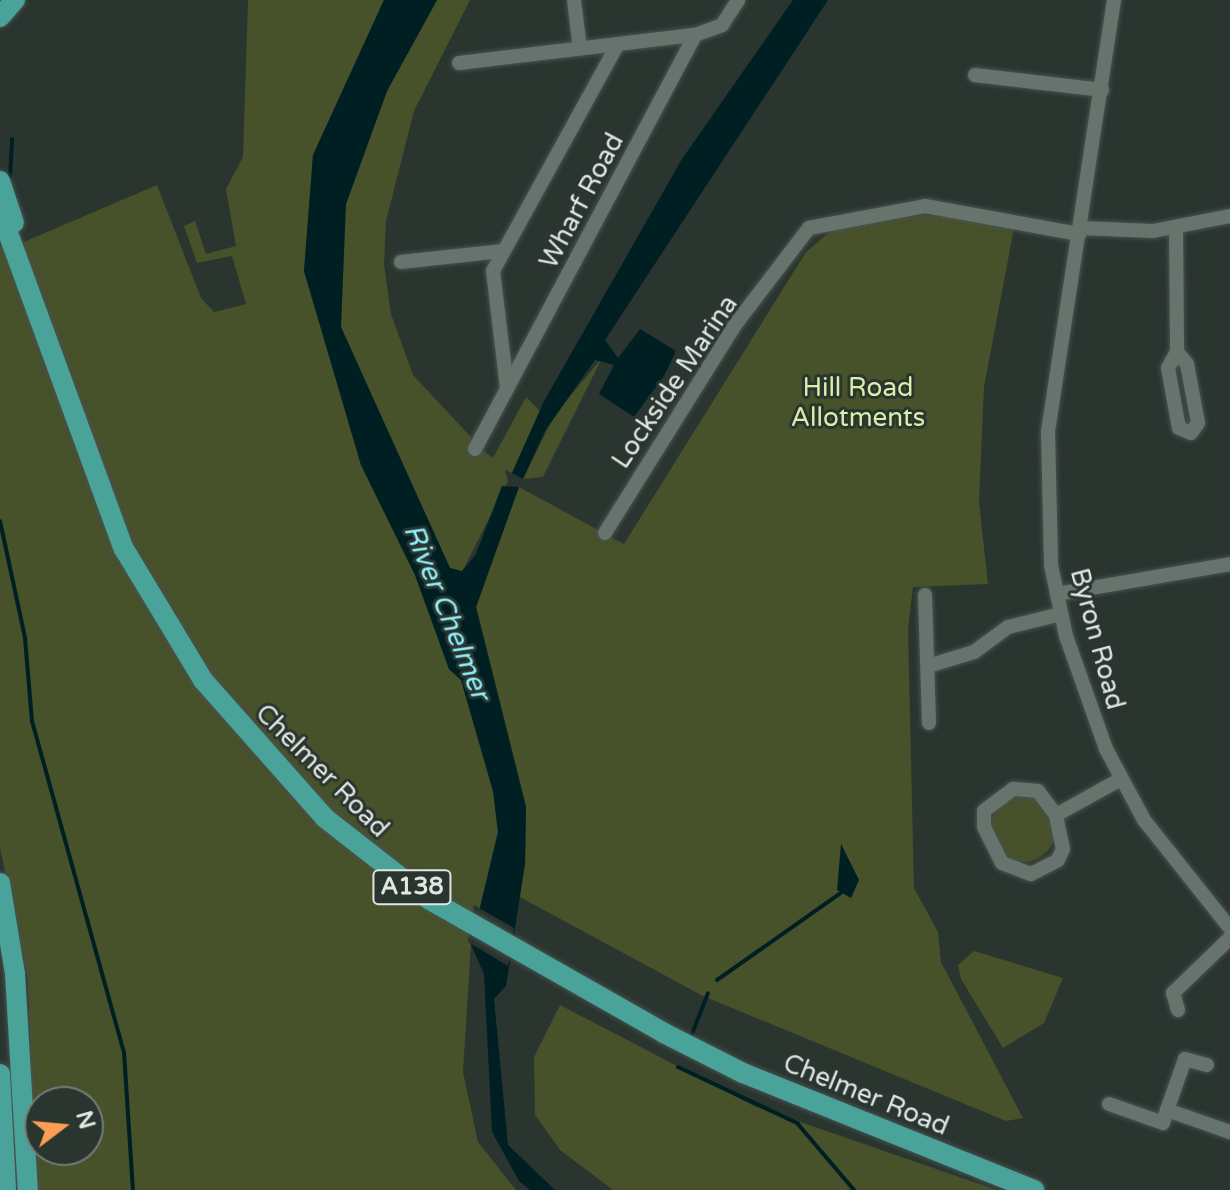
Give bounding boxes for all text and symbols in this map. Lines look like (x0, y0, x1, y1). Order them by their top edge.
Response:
street label: Wharf Road (533, 128, 631, 274)
street label: Lockside Marina (606, 289, 744, 475)
park label: Hill Road Allotments (791, 372, 925, 434)
water label: River Chelmer (396, 519, 498, 705)
street label: Byron Road (1063, 565, 1131, 713)
street label: Chelmer Road (249, 698, 395, 844)
road number: A138 (372, 867, 452, 907)
street label: Chelmer Road (779, 1048, 953, 1142)
north arrow (24, 1086, 104, 1166)
text: N (70, 1108, 100, 1132)

